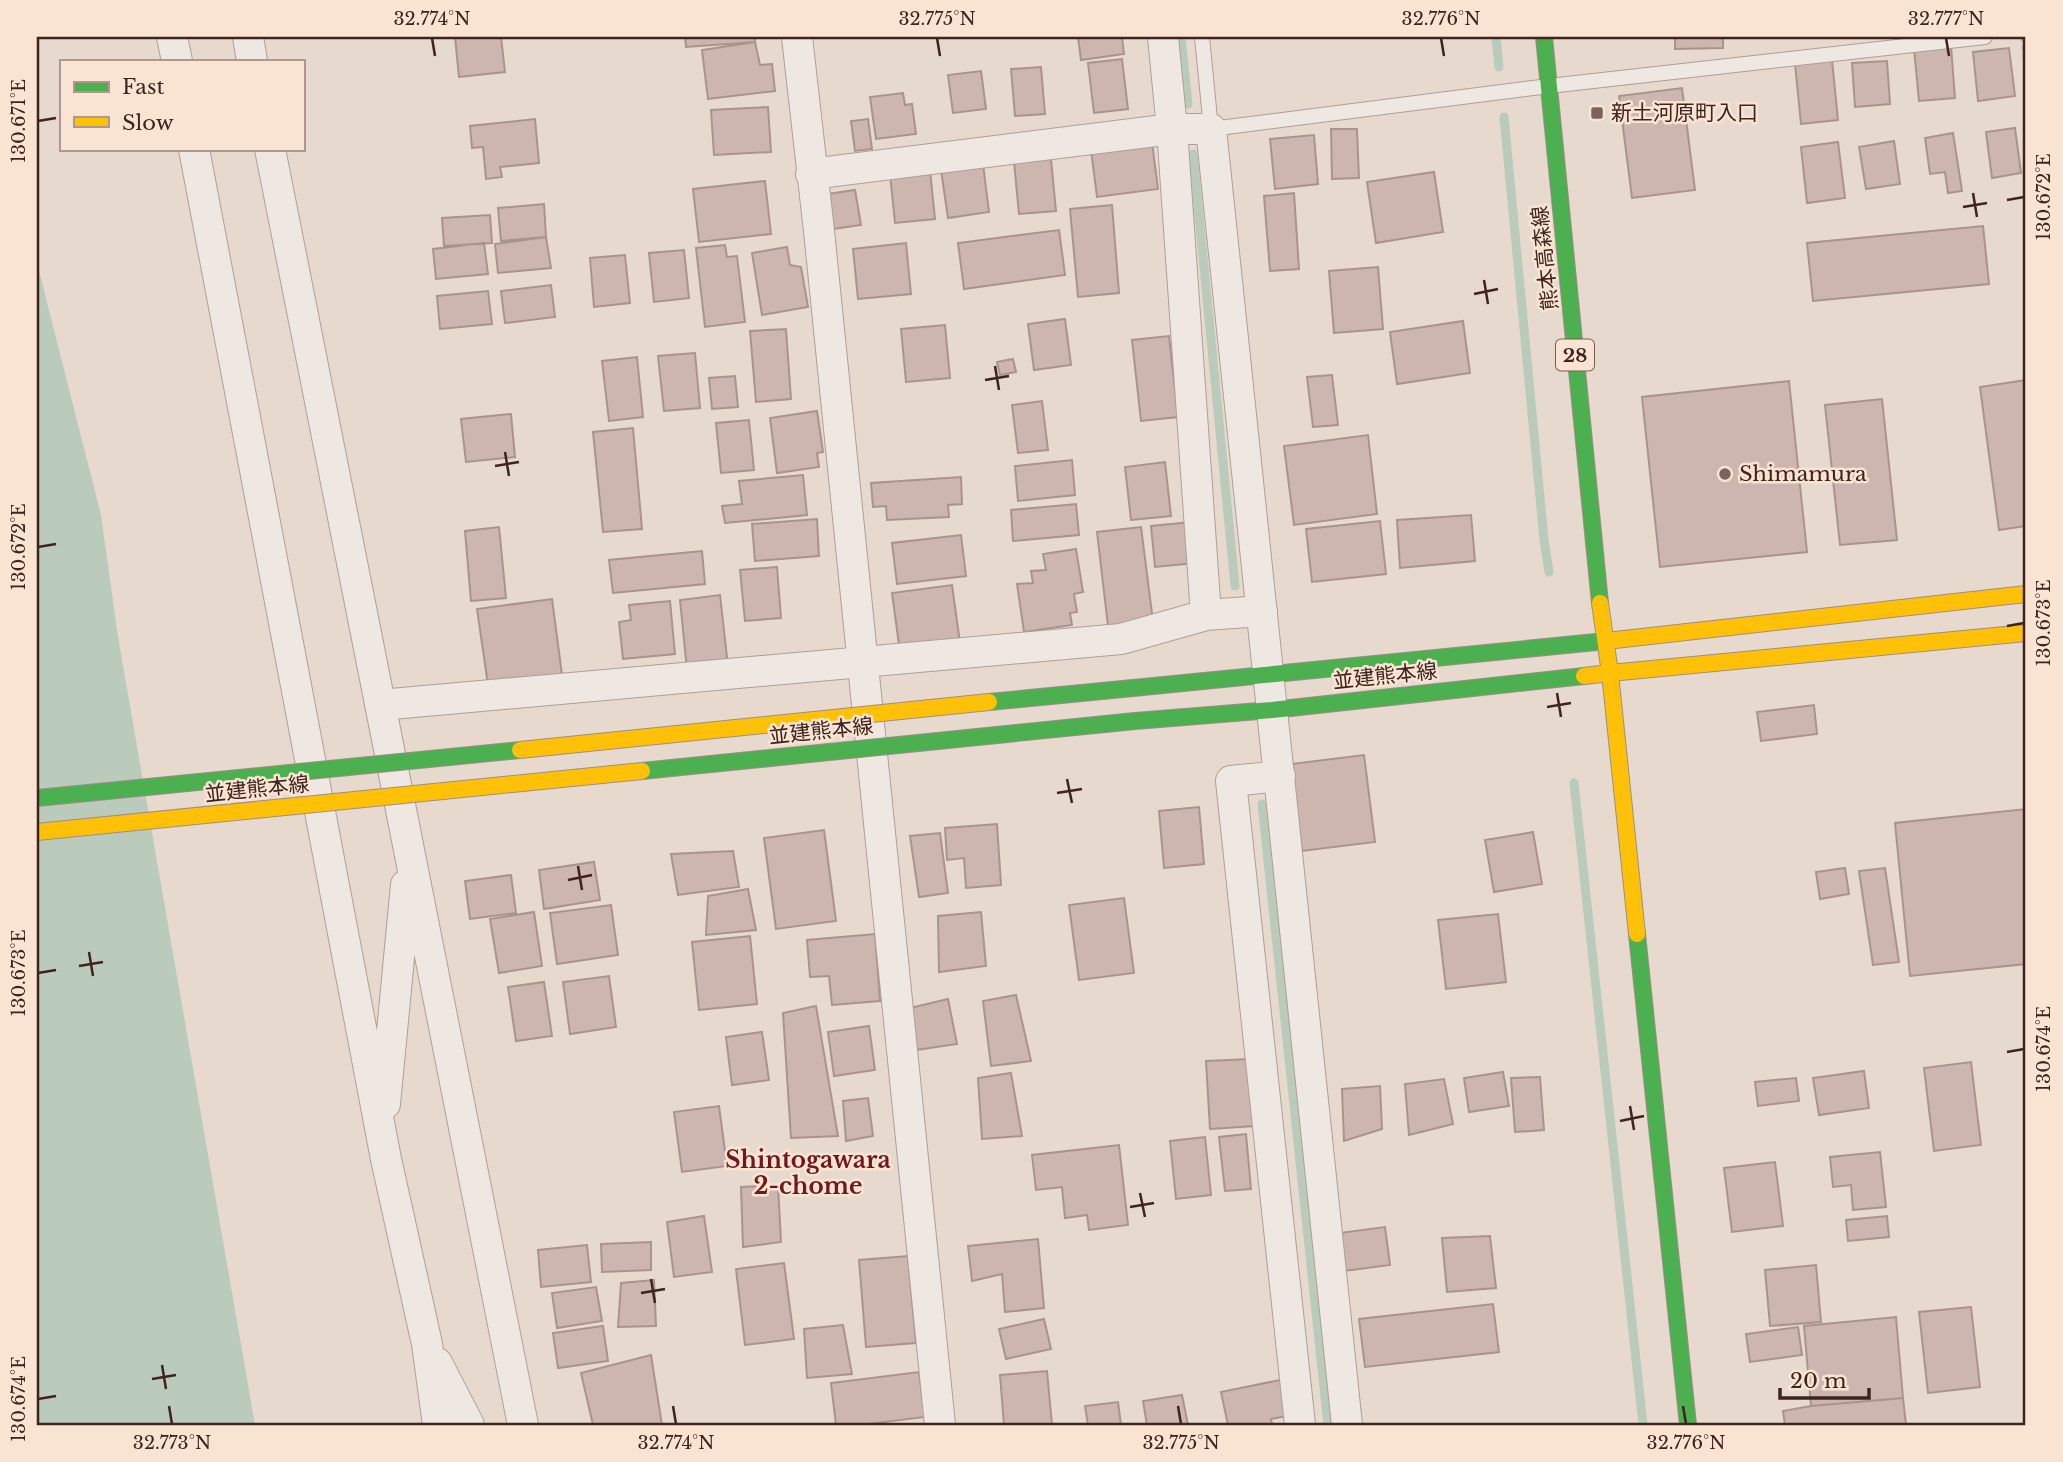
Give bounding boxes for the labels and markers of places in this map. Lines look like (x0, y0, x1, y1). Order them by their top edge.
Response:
place label: 新土河原町入口 (1611, 100, 1758, 126)
marker: 新土河原町入口 (1589, 105, 1605, 121)
place label: Shimamura (1739, 461, 1867, 487)
marker: Shimamura (1717, 466, 1733, 482)

